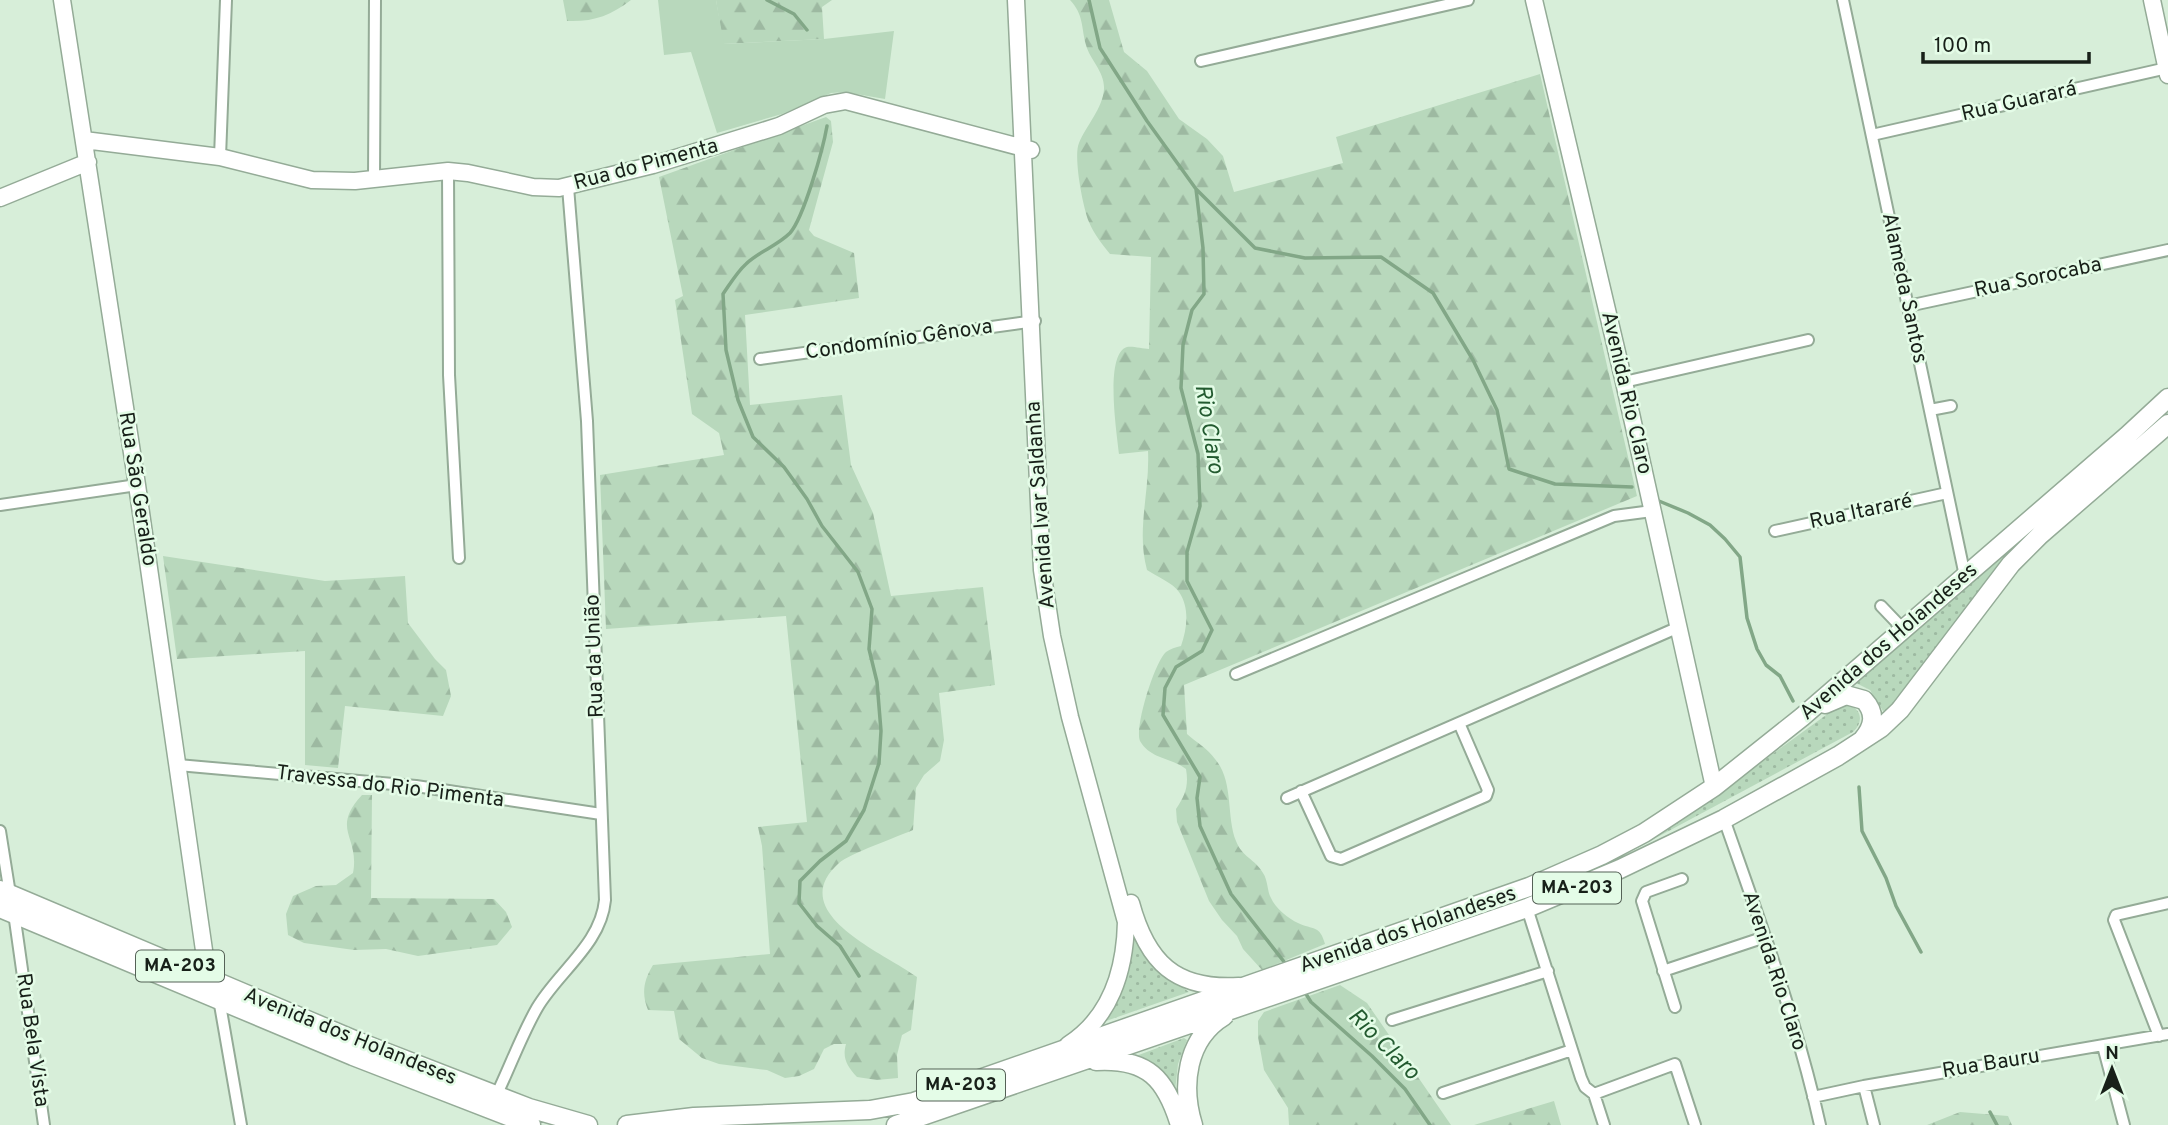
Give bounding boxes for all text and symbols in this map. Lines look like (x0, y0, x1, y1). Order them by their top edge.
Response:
scale bar (1923, 21, 2089, 65)
text: 100 m (1934, 33, 1991, 60)
street label: Rua Guarará (1959, 76, 2079, 128)
street label: Rua do Pimenta (571, 133, 721, 197)
street label: Alameda Santos (1875, 210, 1933, 366)
street label: Rua Sorocaba (1972, 251, 2104, 305)
street label: Avenida Rio Claro (1594, 309, 1658, 477)
street label: Condomínio Gênova (804, 314, 994, 366)
water label: Rio Claro (1187, 382, 1229, 477)
street label: Avenida Ivar Saldanha (1020, 400, 1062, 610)
street label: Rua São Geraldo (111, 410, 163, 568)
street label: Rua Itararé (1807, 488, 1915, 536)
street label: Avenida dos Holandeses (1794, 557, 1984, 727)
street label: Rua da União (579, 594, 611, 718)
street label: Travessa do Rio Pimenta (275, 760, 505, 814)
road number: MA-203 (1533, 873, 1621, 904)
street label: Avenida dos Holandeses (1296, 880, 1520, 980)
street label: Avenida Rio Claro (1736, 888, 1812, 1054)
road number: MA-203 (136, 950, 224, 982)
street label: Rua Bela Vista (9, 971, 55, 1109)
street label: Avenida dos Holandeses (240, 982, 460, 1092)
water label: Rio Claro (1341, 1003, 1426, 1088)
north arrow (2077, 1034, 2147, 1104)
text: N (2105, 1042, 2119, 1066)
street label: Rua Bauru (1940, 1043, 2042, 1085)
road number: MA-203 (917, 1070, 1005, 1100)

